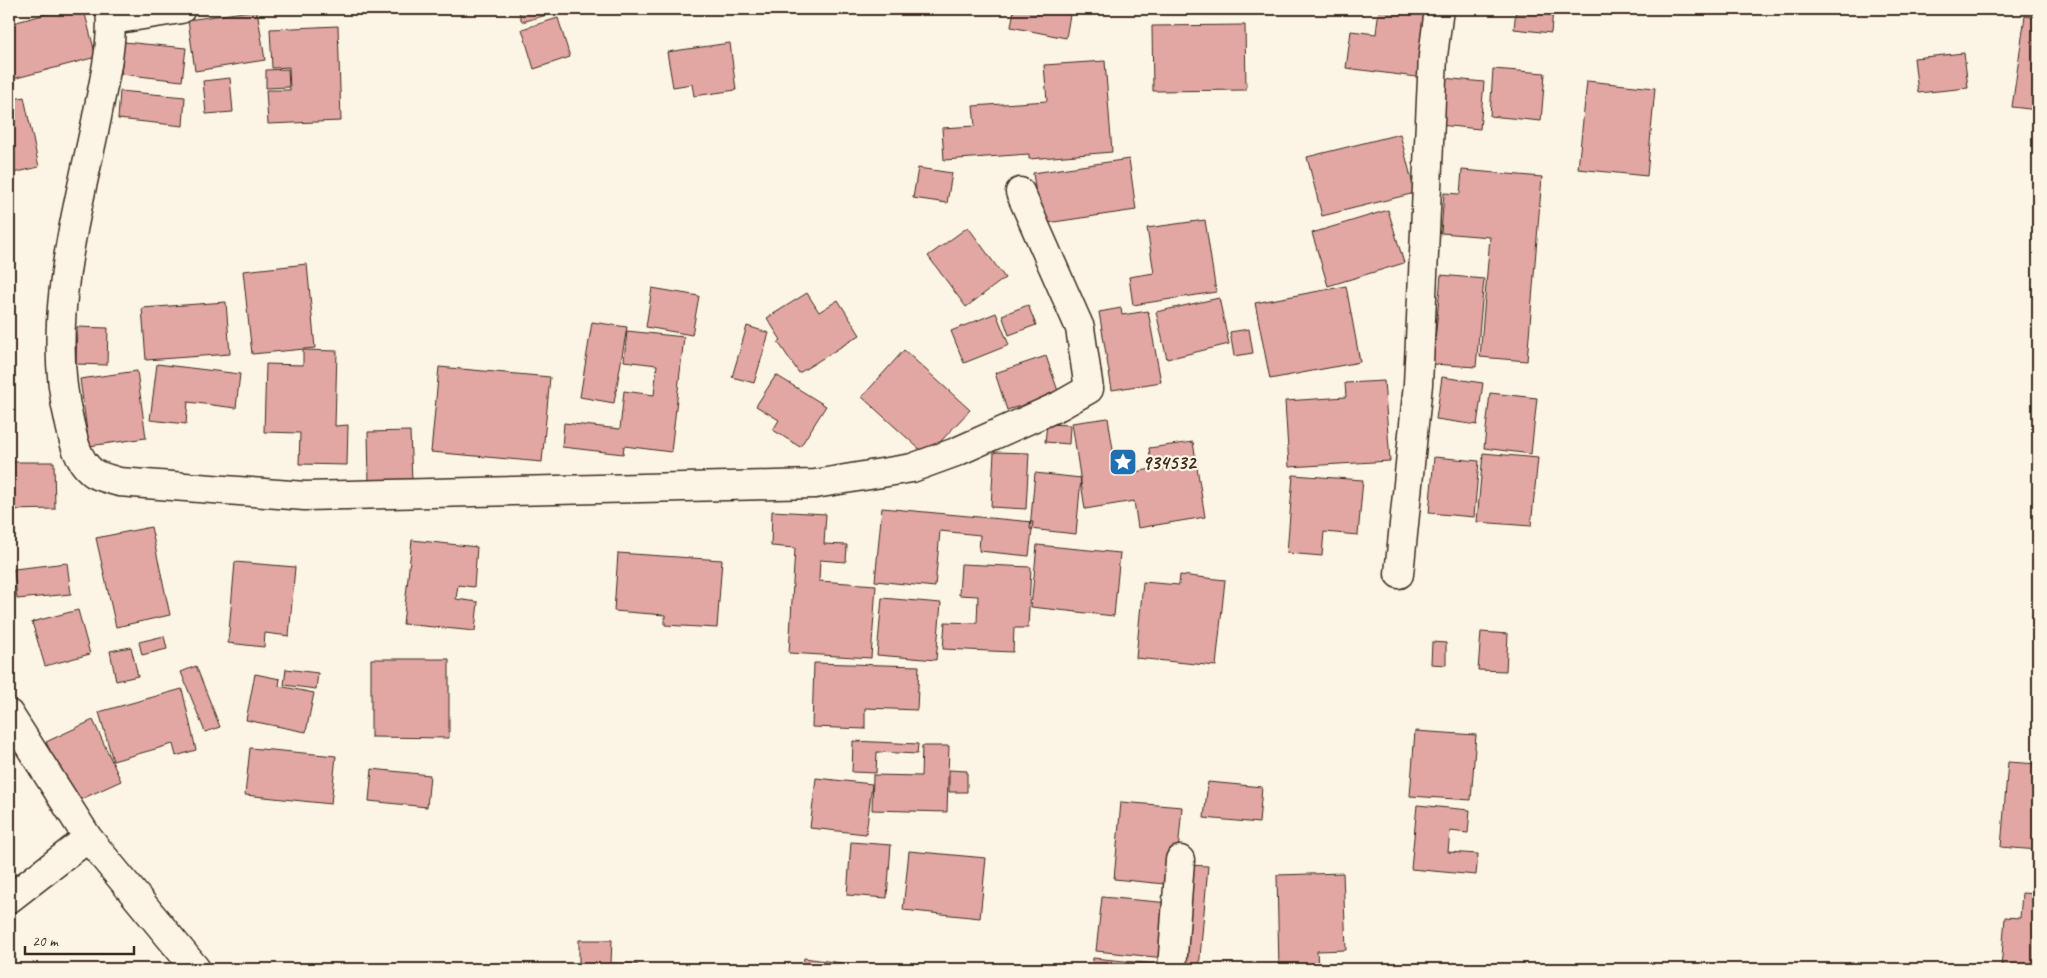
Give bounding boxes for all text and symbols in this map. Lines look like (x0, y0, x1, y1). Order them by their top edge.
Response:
place icon: 934532 (1108, 447, 1138, 477)
place label: 934532 (1142, 450, 1197, 475)
scale bar (25, 923, 134, 955)
text: 20 m (32, 932, 59, 951)

